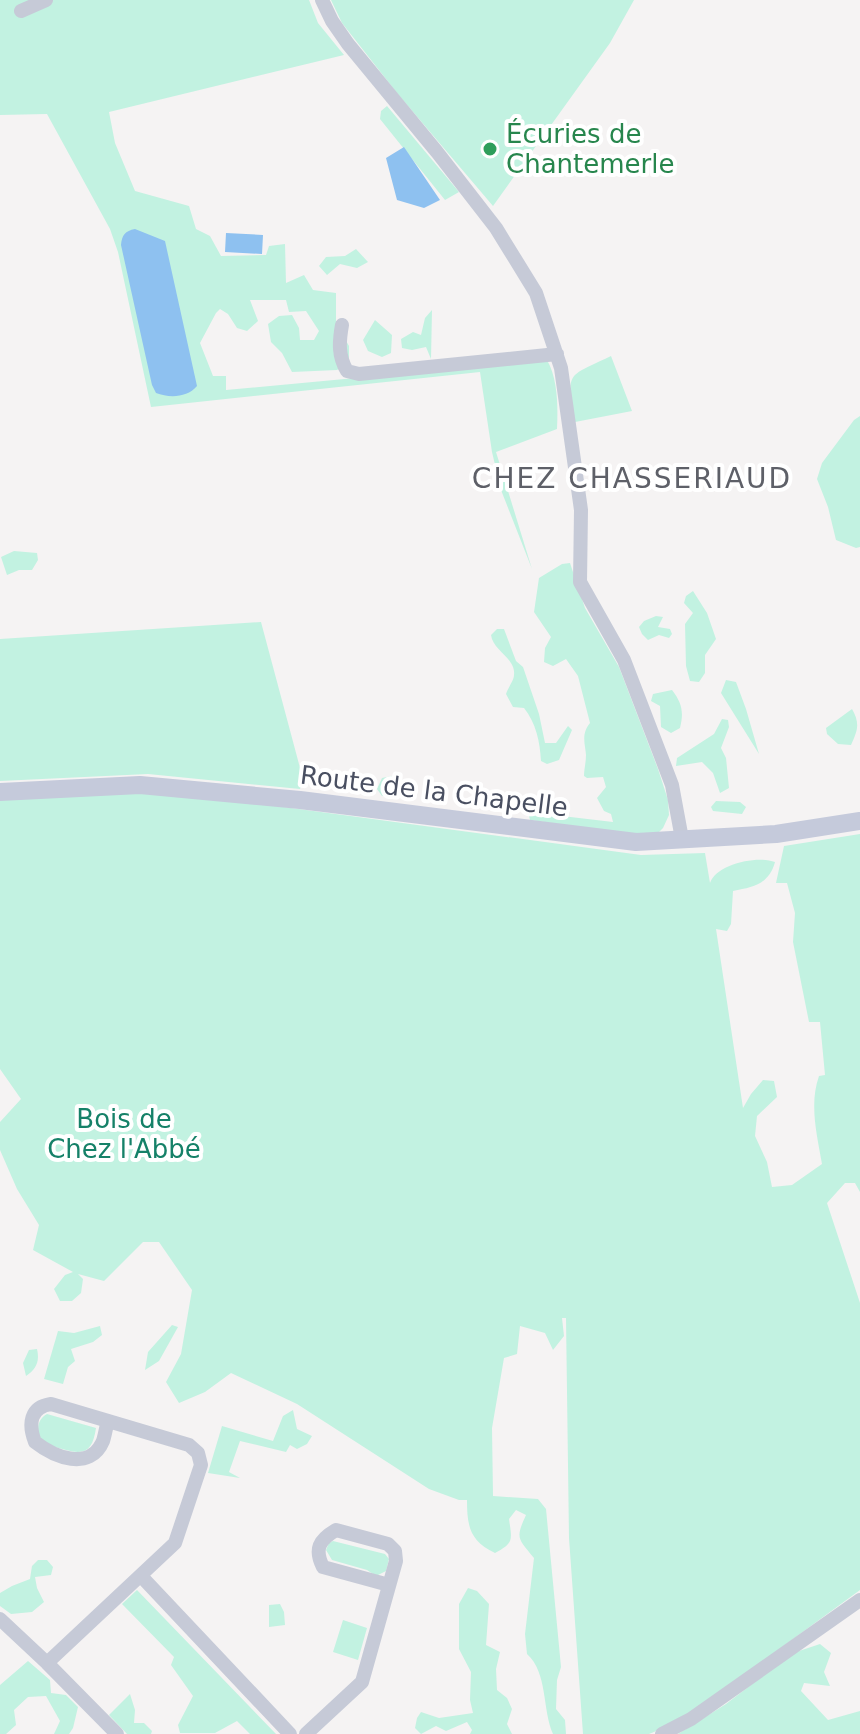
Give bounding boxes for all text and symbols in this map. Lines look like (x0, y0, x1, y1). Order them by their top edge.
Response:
place label: Écuries de Chantemerle (506, 118, 674, 179)
marker: Écuries de Chantemerle (481, 140, 499, 158)
district label: CHEZ CHASSERIAUD (472, 462, 792, 495)
street label: Route de la Chapelle (298, 760, 570, 822)
park label: Bois de Chez l'Abbé (47, 1104, 201, 1164)

